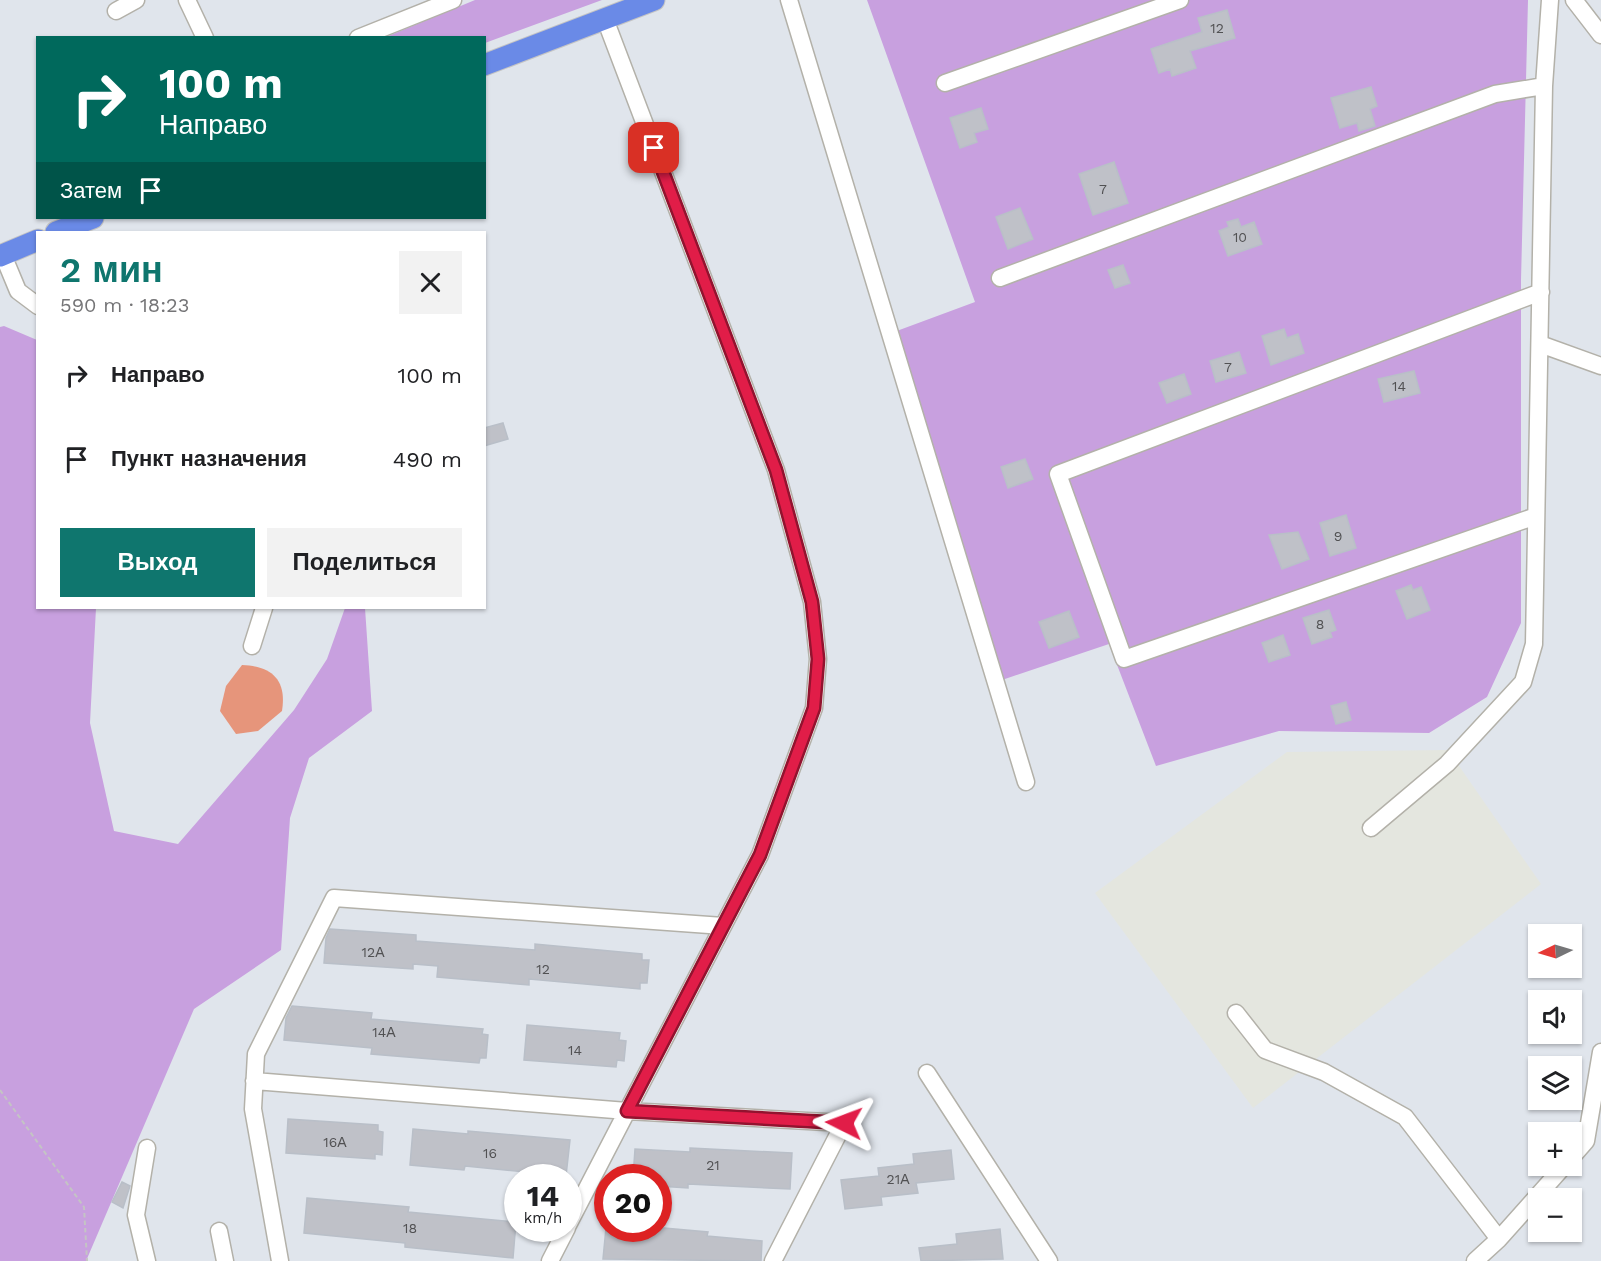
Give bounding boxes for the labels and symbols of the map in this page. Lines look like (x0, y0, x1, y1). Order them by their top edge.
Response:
house number: 12 (1210, 20, 1224, 36)
pin (628, 122, 679, 173)
house number: 7 (1099, 181, 1107, 197)
house number: 10 (1233, 229, 1247, 245)
house number: 7 (1224, 359, 1232, 375)
house number: 14 (1392, 378, 1406, 394)
house number: 9 (1334, 528, 1342, 544)
house number: 8 (1316, 616, 1324, 632)
north arrow (1528, 924, 1582, 978)
house number: 12А (362, 944, 385, 960)
house number: 12 (536, 961, 550, 977)
house number: 14А (372, 1024, 396, 1040)
house number: 14 (568, 1042, 582, 1058)
position arrow (812, 1091, 876, 1155)
house number: 16А (323, 1134, 347, 1150)
house number: 16 (483, 1145, 497, 1161)
house number: 21 (706, 1157, 720, 1173)
speed limit sign: 20 (594, 1164, 672, 1242)
house number: 21А (887, 1171, 910, 1187)
house number: 18 (403, 1220, 417, 1236)

